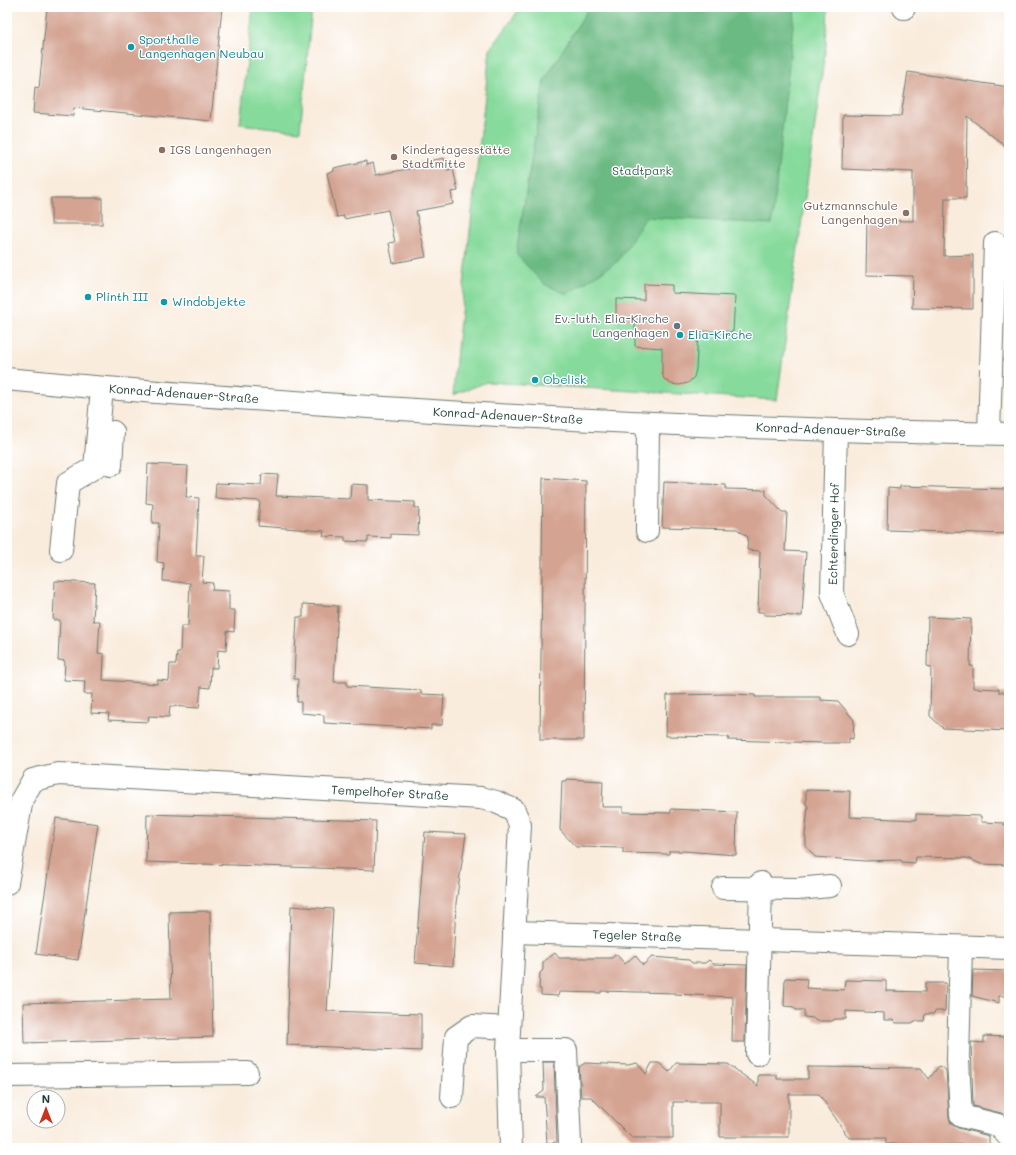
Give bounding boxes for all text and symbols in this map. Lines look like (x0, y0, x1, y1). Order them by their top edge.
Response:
place label: Sporthalle Langenhagen Neubau (139, 31, 264, 61)
marker: Sporthalle Langenhagen Neubau (126, 42, 136, 52)
place label: IGS Langenhagen (170, 141, 272, 157)
place label: Kindertagesstätte Stadtmitte (402, 141, 510, 171)
marker: IGS Langenhagen (157, 145, 167, 155)
marker: Kindertagesstätte Stadtmitte (389, 152, 399, 162)
park label: Stadtpark (612, 162, 672, 178)
place label: Gutzmannschule Langenhagen (804, 197, 898, 227)
marker: Gutzmannschule Langenhagen (901, 208, 911, 218)
place label: Plinth III (96, 288, 148, 304)
marker: Plinth III (83, 292, 93, 302)
place label: Windobjekte (172, 293, 246, 309)
marker: Windobjekte (159, 297, 169, 307)
place label: Ev.-luth. Elia-Kirche Langenhagen (555, 310, 669, 340)
marker: Ev.-luth. Elia-Kirche Langenhagen (672, 321, 682, 331)
place label: Elia-Kirche (688, 326, 752, 342)
marker: Elia-Kirche (675, 330, 685, 340)
place label: Obelisk (543, 371, 586, 387)
marker: Obelisk (530, 375, 540, 385)
street label: Konrad-Adenauer-Straße (109, 380, 260, 406)
street label: Konrad-Adenauer-Straße (433, 403, 584, 427)
street label: Konrad-Adenauer-Straße (756, 418, 906, 440)
street label: Echterdinger Hof (824, 483, 842, 585)
street label: Tempelhofer Straße (331, 781, 449, 803)
street label: Tegeler Straße (592, 925, 682, 945)
north arrow (26, 1089, 66, 1129)
text: N (42, 1091, 50, 1106)

